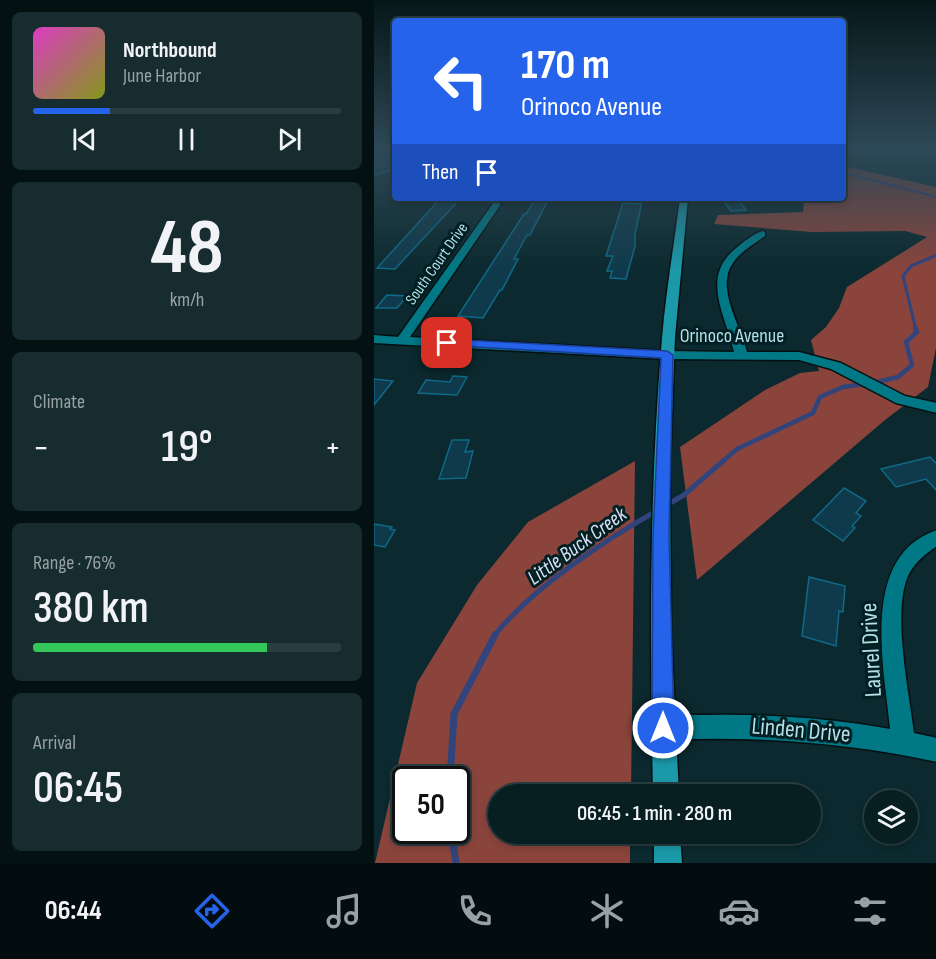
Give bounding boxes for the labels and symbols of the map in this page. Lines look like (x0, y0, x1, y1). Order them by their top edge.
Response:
street label: South Court Drive (402, 219, 472, 309)
pin (421, 317, 472, 368)
street label: Orinoco Avenue (680, 324, 784, 348)
water label: Little Buck Creek (523, 501, 632, 590)
street label: Laurel Drive (854, 602, 888, 698)
position arrow (631, 696, 695, 760)
street label: Linden Drive (750, 711, 852, 749)
speed limit sign: 50 (392, 766, 470, 844)

